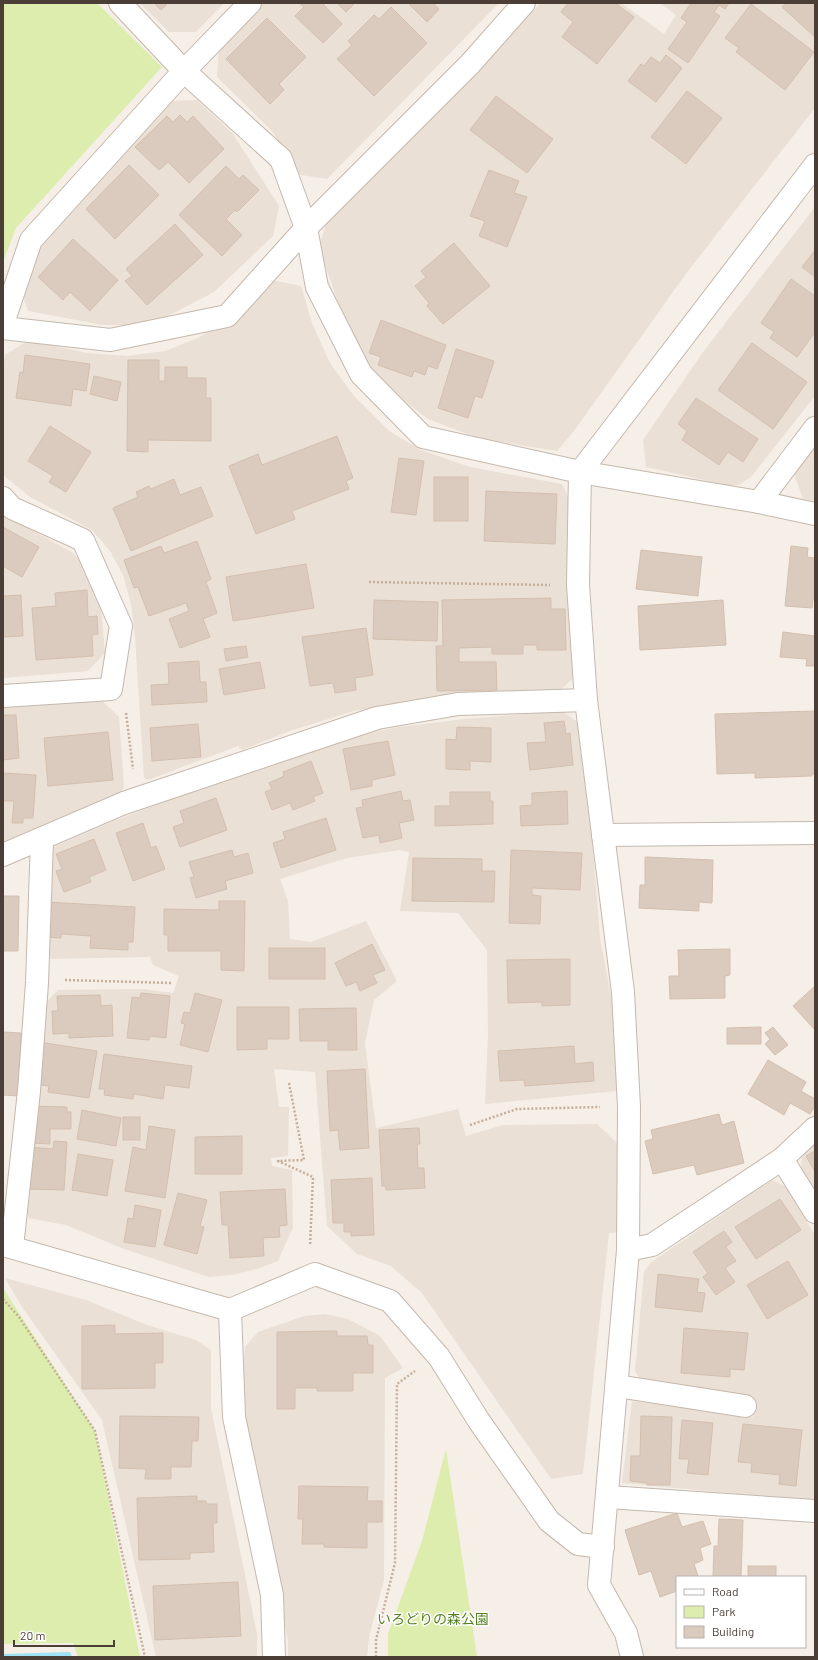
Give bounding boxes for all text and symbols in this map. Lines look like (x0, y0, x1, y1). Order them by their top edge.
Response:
legend (676, 1576, 806, 1648)
text: Road (712, 1584, 739, 1598)
text: Park (712, 1604, 736, 1618)
park label: いろどりの森公園 (377, 1610, 489, 1627)
scale bar (14, 1622, 114, 1648)
text: Building (712, 1624, 754, 1638)
text: 20 m (20, 1628, 46, 1642)

